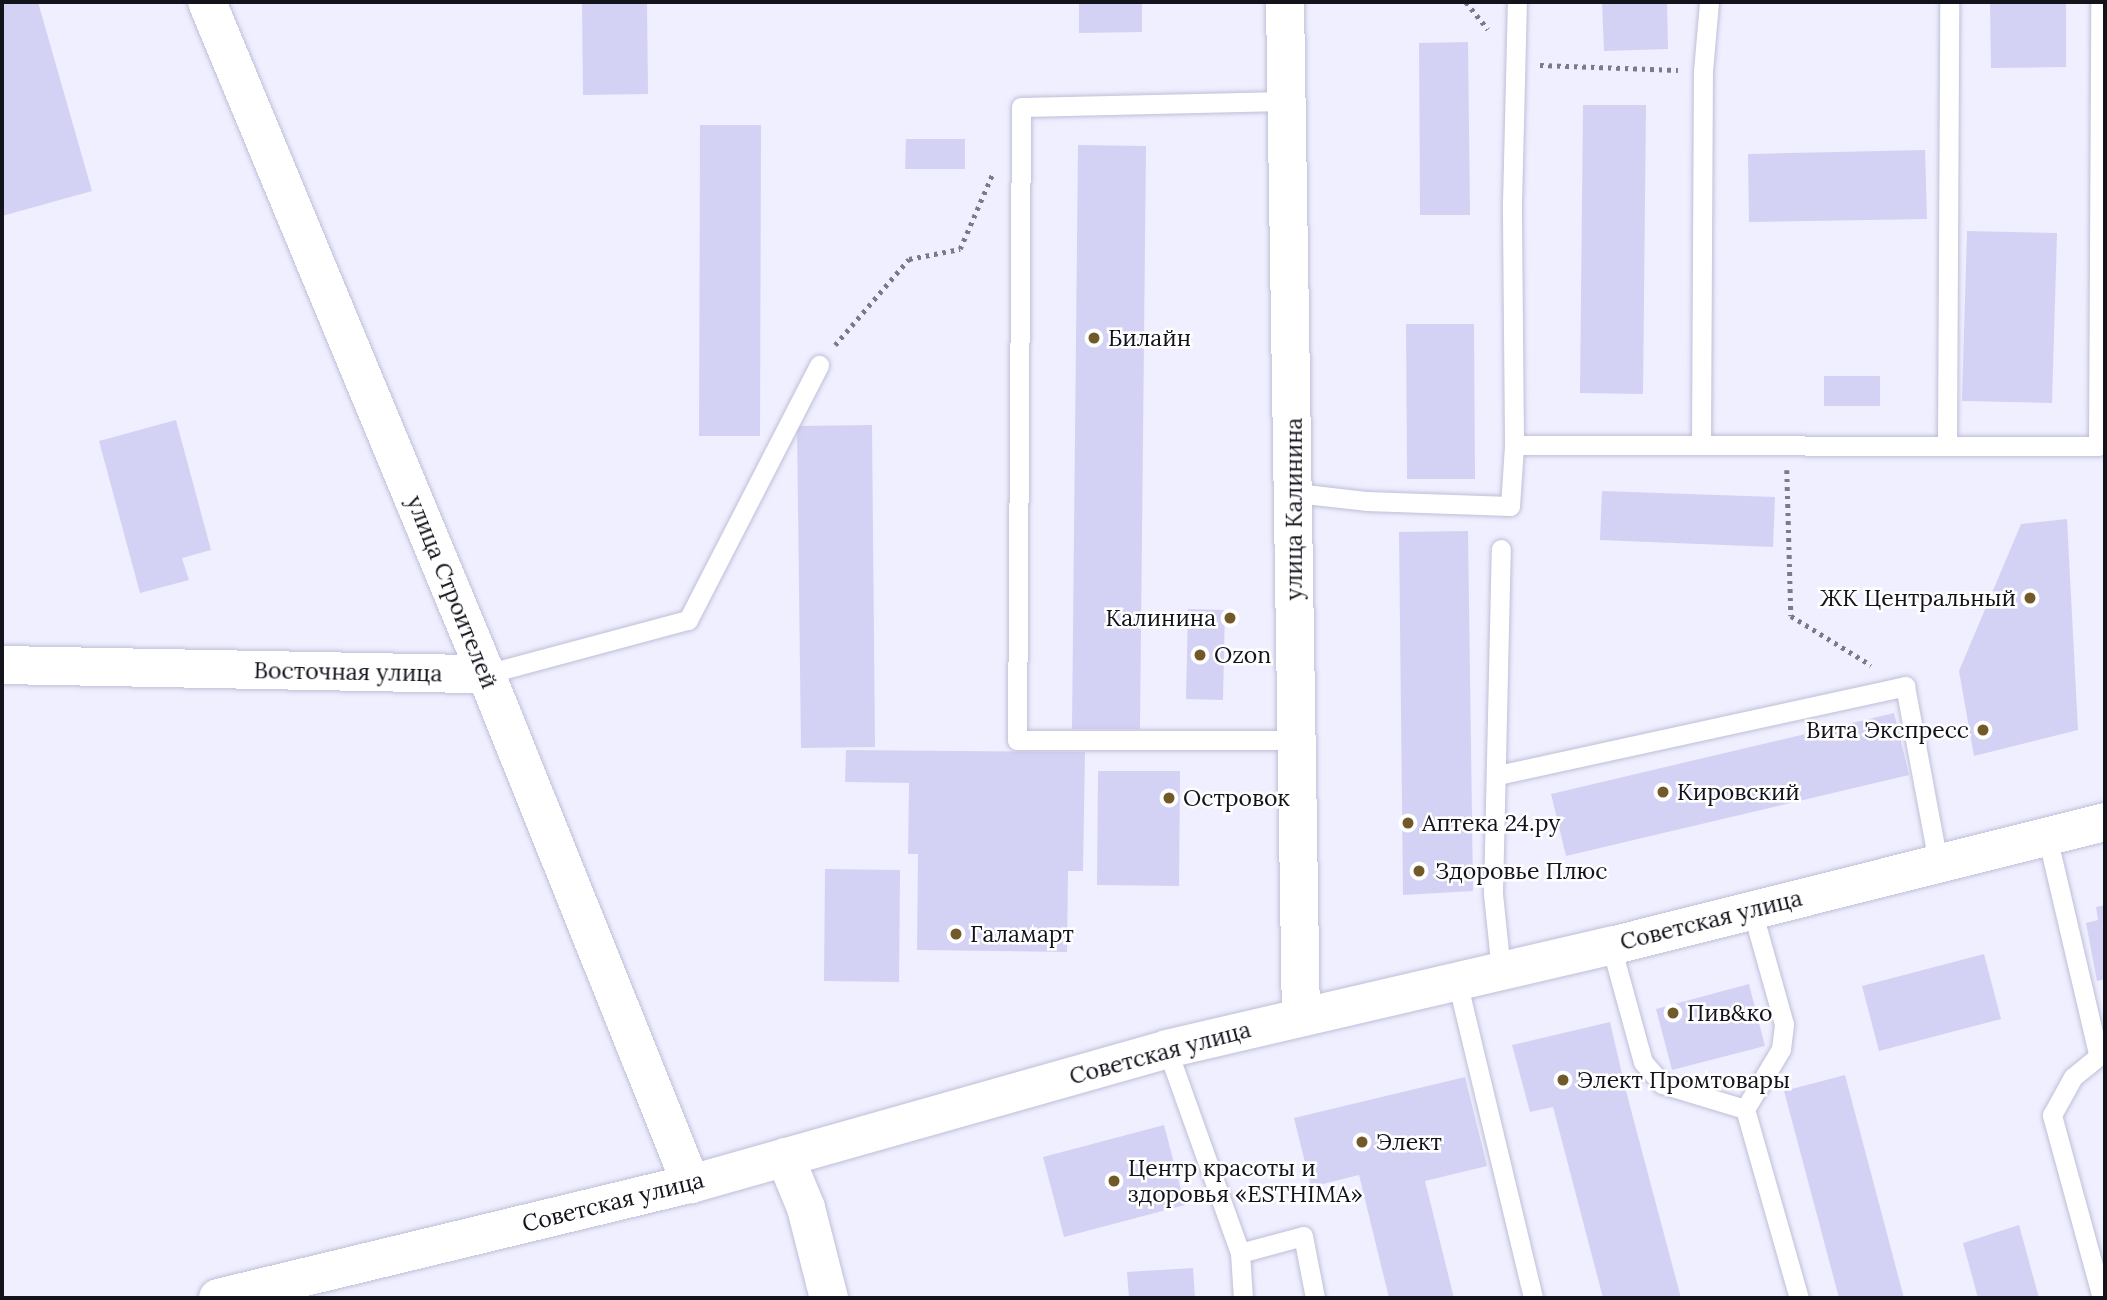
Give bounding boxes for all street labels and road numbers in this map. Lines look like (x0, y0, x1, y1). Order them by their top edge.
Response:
street label: улица Калинина (1280, 418, 1308, 600)
street label: улица Строителей (401, 492, 503, 692)
street label: Восточная улица (253, 657, 443, 687)
street label: Советская улица (1617, 884, 1805, 956)
street label: Советская улица (1066, 1016, 1254, 1090)
street label: Советская улица (519, 1166, 707, 1238)

